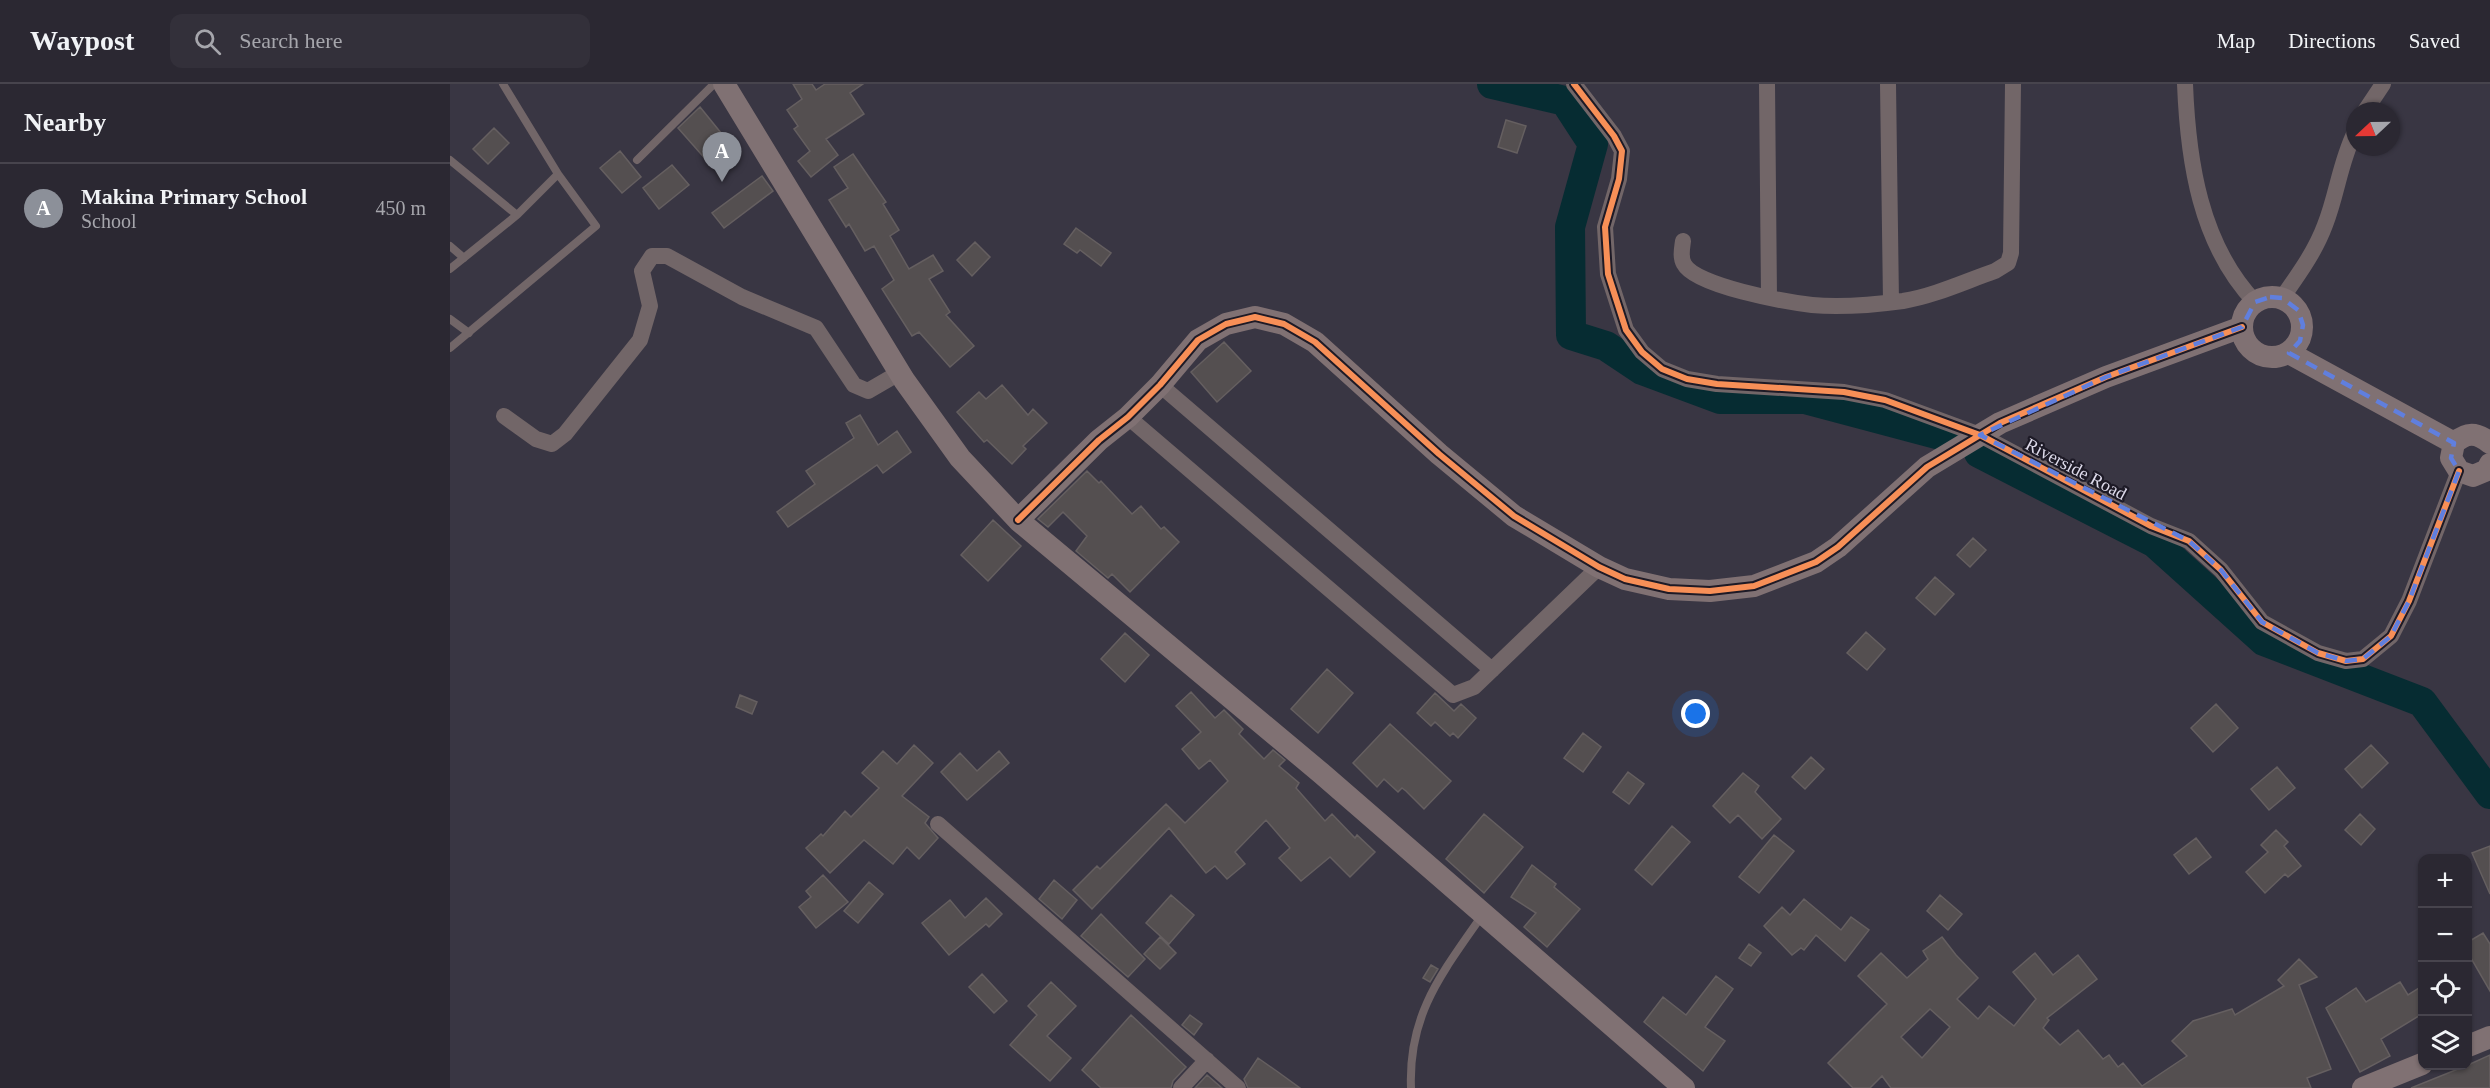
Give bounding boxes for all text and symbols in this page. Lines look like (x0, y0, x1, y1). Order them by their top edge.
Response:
search box (170, 14, 590, 68)
text: Waypost (30, 25, 134, 56)
icon: search (191, 25, 224, 58)
text: Search here (239, 28, 342, 53)
text: Map (2217, 29, 2255, 53)
text: Directions (2288, 29, 2376, 53)
text: Saved (2409, 29, 2460, 53)
north arrow (2346, 102, 2400, 156)
text: Nearby (24, 108, 106, 137)
pin: A (702, 132, 742, 182)
text: Makina Primary School (81, 184, 307, 209)
text: A (36, 197, 51, 219)
text: 450 m (375, 197, 426, 219)
text: School (81, 210, 137, 232)
street label: Riverside Road (2022, 434, 2130, 504)
your location (1681, 699, 1710, 728)
map controls (2418, 854, 2472, 1070)
button: + (2418, 854, 2472, 908)
button: − (2418, 908, 2472, 962)
button: locate (2418, 962, 2472, 1016)
button: layers (2418, 1016, 2472, 1070)

